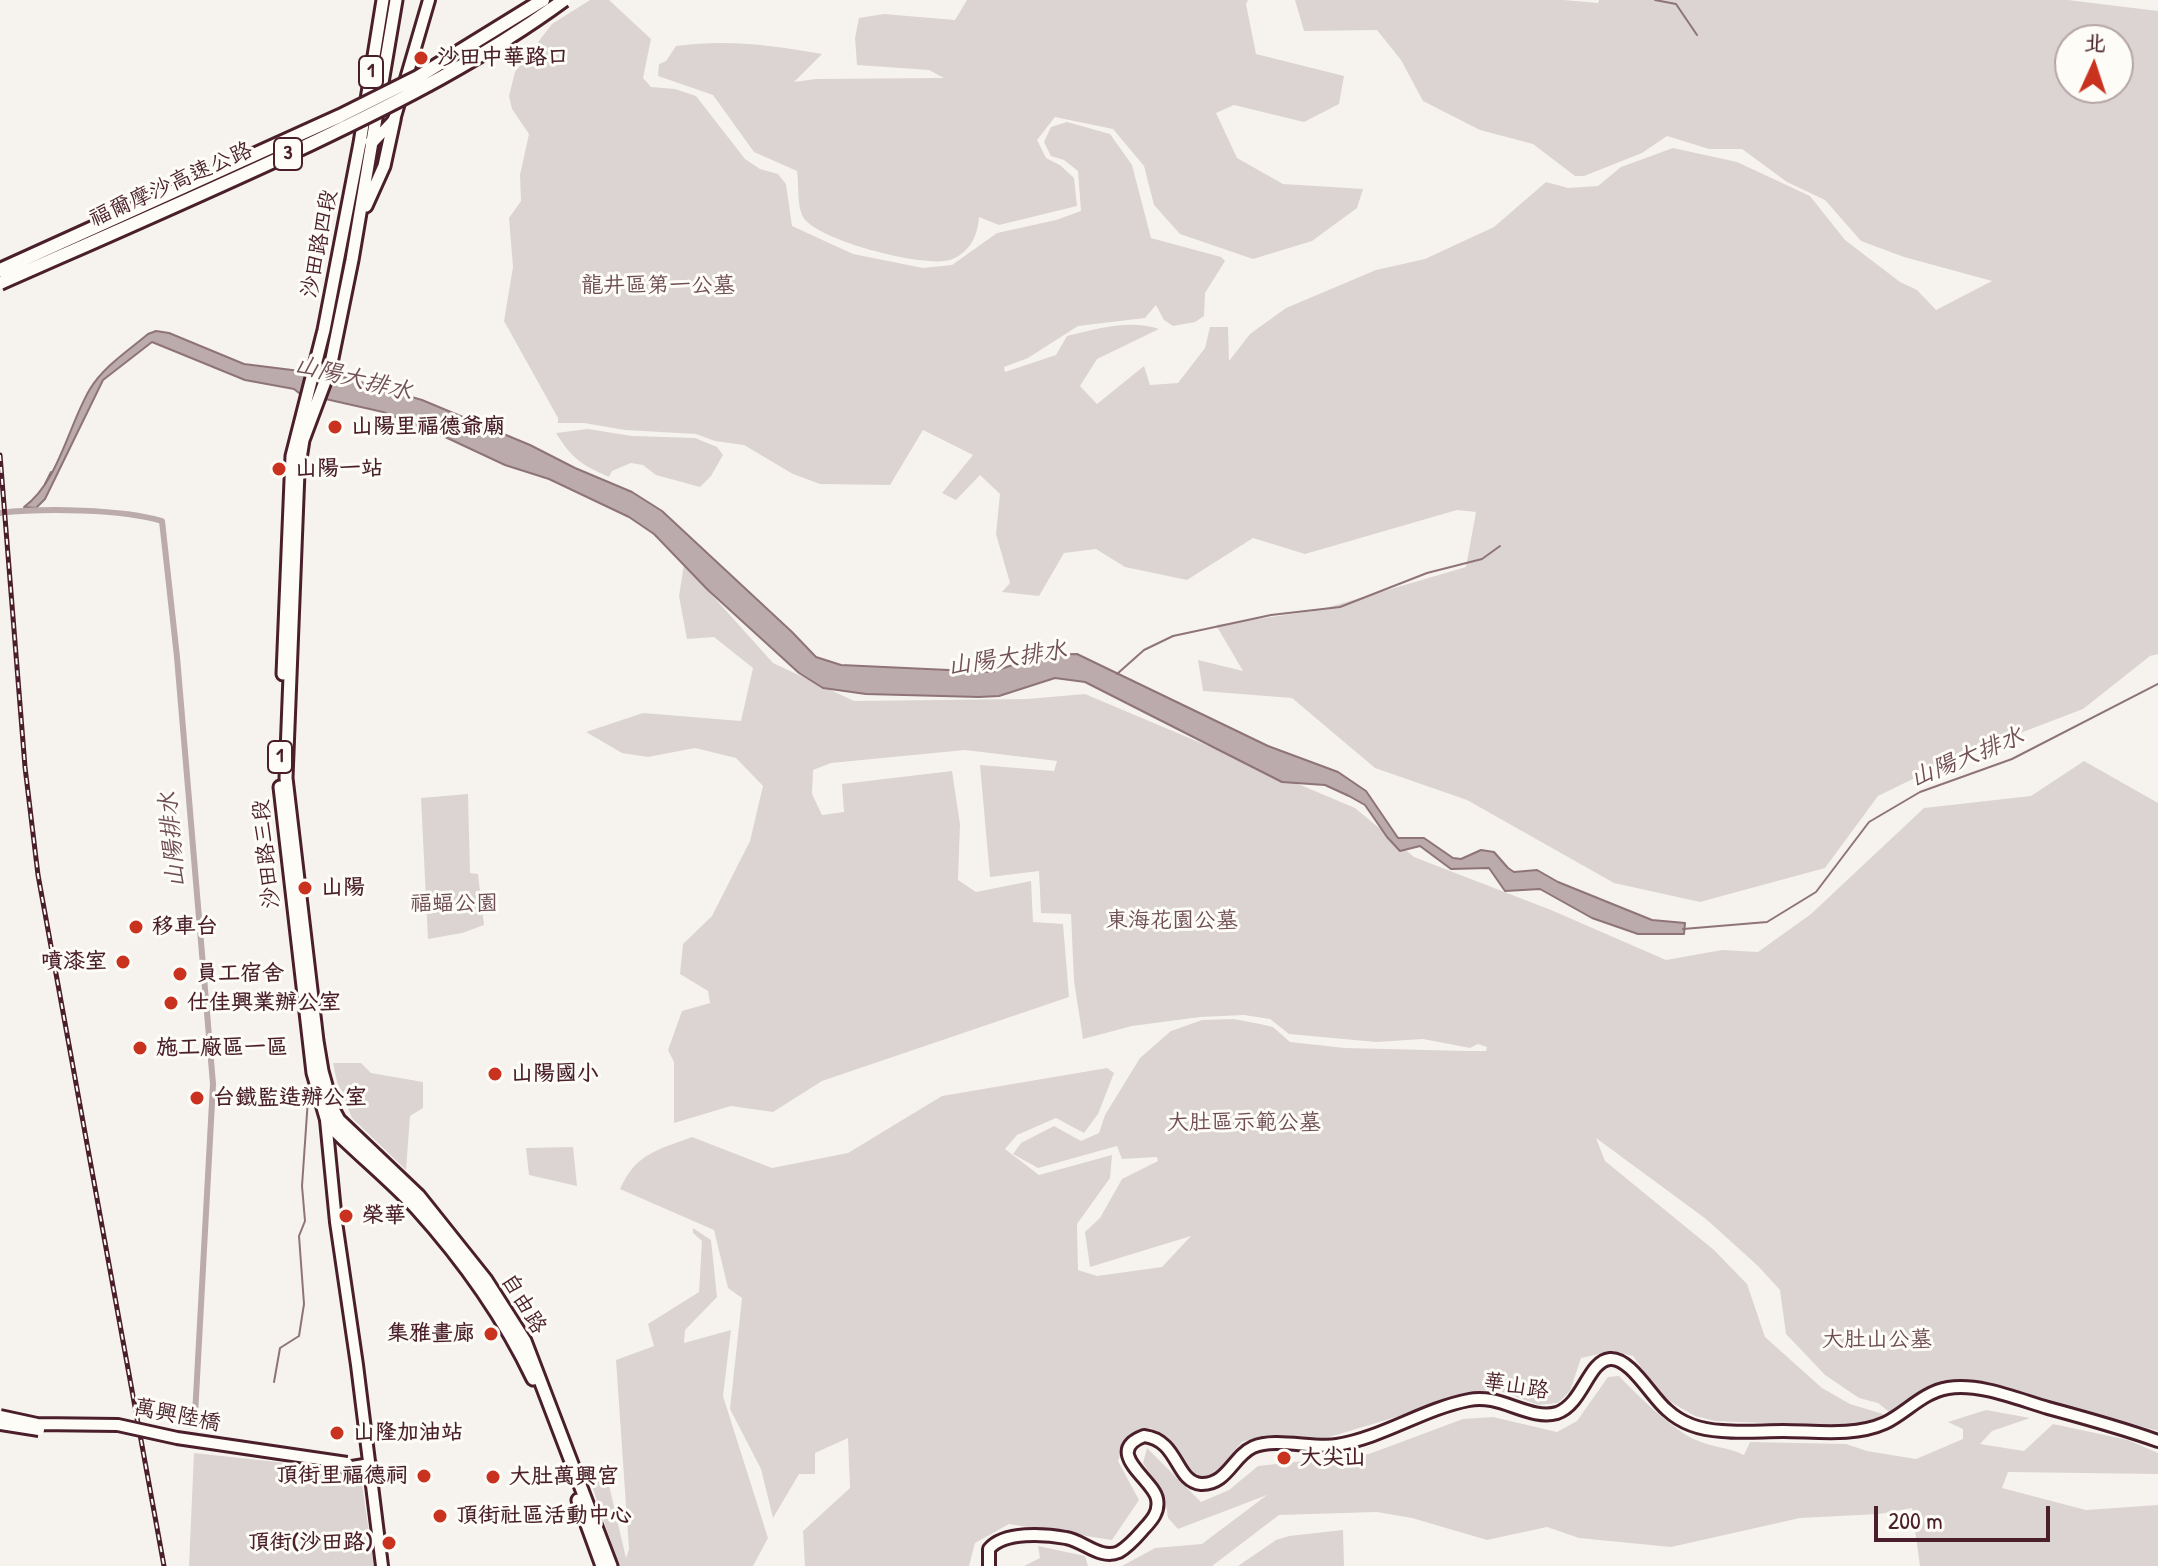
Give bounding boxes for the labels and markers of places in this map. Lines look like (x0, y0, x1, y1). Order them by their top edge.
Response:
place label: 沙田中華路口 (437, 45, 569, 71)
marker: 沙田中華路口 (412, 49, 430, 67)
place label: 山陽里福德爺廟 (351, 414, 505, 440)
marker: 山陽里福德爺廟 (326, 418, 344, 436)
place label: 山陽一站 (295, 456, 383, 482)
marker: 山陽一站 (270, 460, 288, 478)
place label: 山陽 (321, 875, 365, 901)
marker: 山陽 (296, 879, 314, 897)
place label: 移車台 (152, 914, 218, 940)
marker: 移車台 (127, 918, 145, 936)
place label: 噴漆室 (41, 949, 107, 975)
marker: 噴漆室 (114, 953, 132, 971)
place label: 員工宿舍 (196, 961, 284, 987)
marker: 員工宿舍 (171, 965, 189, 983)
place label: 仕佳興業辦公室 (187, 990, 341, 1016)
marker: 仕佳興業辦公室 (162, 994, 180, 1012)
place label: 施工廠區一區 (156, 1035, 288, 1061)
marker: 施工廠區一區 (131, 1039, 149, 1057)
place label: 山陽國小 (511, 1061, 599, 1087)
marker: 山陽國小 (486, 1065, 504, 1083)
place label: 台鐵監造辦公室 (213, 1085, 367, 1111)
marker: 台鐵監造辦公室 (188, 1089, 206, 1107)
place label: 榮華 (362, 1203, 406, 1229)
marker: 榮華 (337, 1207, 355, 1225)
place label: 集雅畫廊 (387, 1321, 475, 1347)
marker: 集雅畫廊 (482, 1325, 500, 1343)
place label: 山隆加油站 (353, 1420, 463, 1446)
marker: 山隆加油站 (328, 1424, 346, 1442)
place label: 大尖山 (1300, 1445, 1366, 1471)
marker: 大尖山 (1275, 1449, 1293, 1467)
place label: 頂街里福德祠 (276, 1463, 408, 1489)
place label: 大肚萬興宮 (509, 1464, 619, 1490)
marker: 頂街里福德祠 (415, 1467, 433, 1485)
marker: 大肚萬興宮 (484, 1468, 502, 1486)
place label: 頂街社區活動中心 (456, 1503, 632, 1529)
marker: 頂街社區活動中心 (431, 1507, 449, 1525)
place label: 頂街(沙田路) (248, 1530, 373, 1556)
marker: 頂街(沙田路) (380, 1534, 398, 1552)

